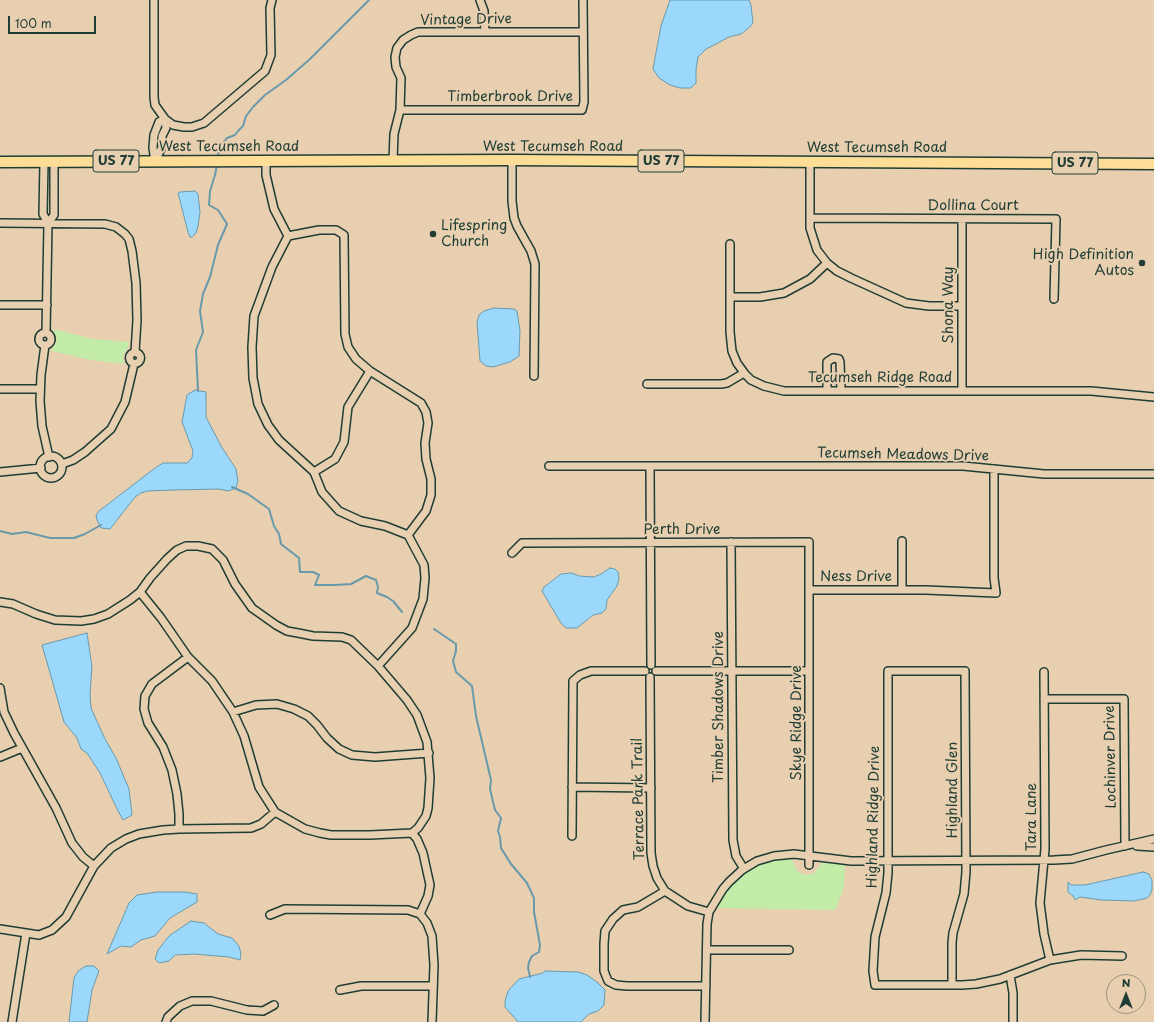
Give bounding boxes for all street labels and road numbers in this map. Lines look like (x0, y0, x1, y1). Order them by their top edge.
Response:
street label: Vintage Drive (420, 11, 512, 29)
street label: Timberbrook Drive (447, 89, 573, 105)
street label: West Tecumseh Road (159, 139, 299, 155)
street label: West Tecumseh Road (483, 139, 623, 155)
street label: West Tecumseh Road (807, 140, 947, 156)
road number: US 77 (93, 150, 139, 172)
road number: US 77 (638, 150, 684, 172)
road number: US 77 (1052, 152, 1098, 174)
street label: Dollina Court (927, 198, 1019, 214)
street label: Shona Way (941, 266, 957, 344)
street label: Tecumseh Ridge Road (808, 370, 952, 386)
street label: Tecumseh Meadows Drive (817, 445, 989, 465)
street label: Perth Drive (644, 522, 720, 538)
street label: Ness Drive (820, 569, 892, 585)
street label: Timber Shadows Drive (711, 631, 727, 783)
street label: Skye Ridge Drive (789, 665, 805, 781)
street label: Lochinver Drive (1102, 705, 1120, 809)
street label: Terrace Park Trail (630, 738, 648, 860)
street label: Highland Glen (945, 742, 961, 838)
street label: Highland Ridge Drive (864, 746, 884, 888)
street label: Tara Lane (1024, 783, 1040, 851)

